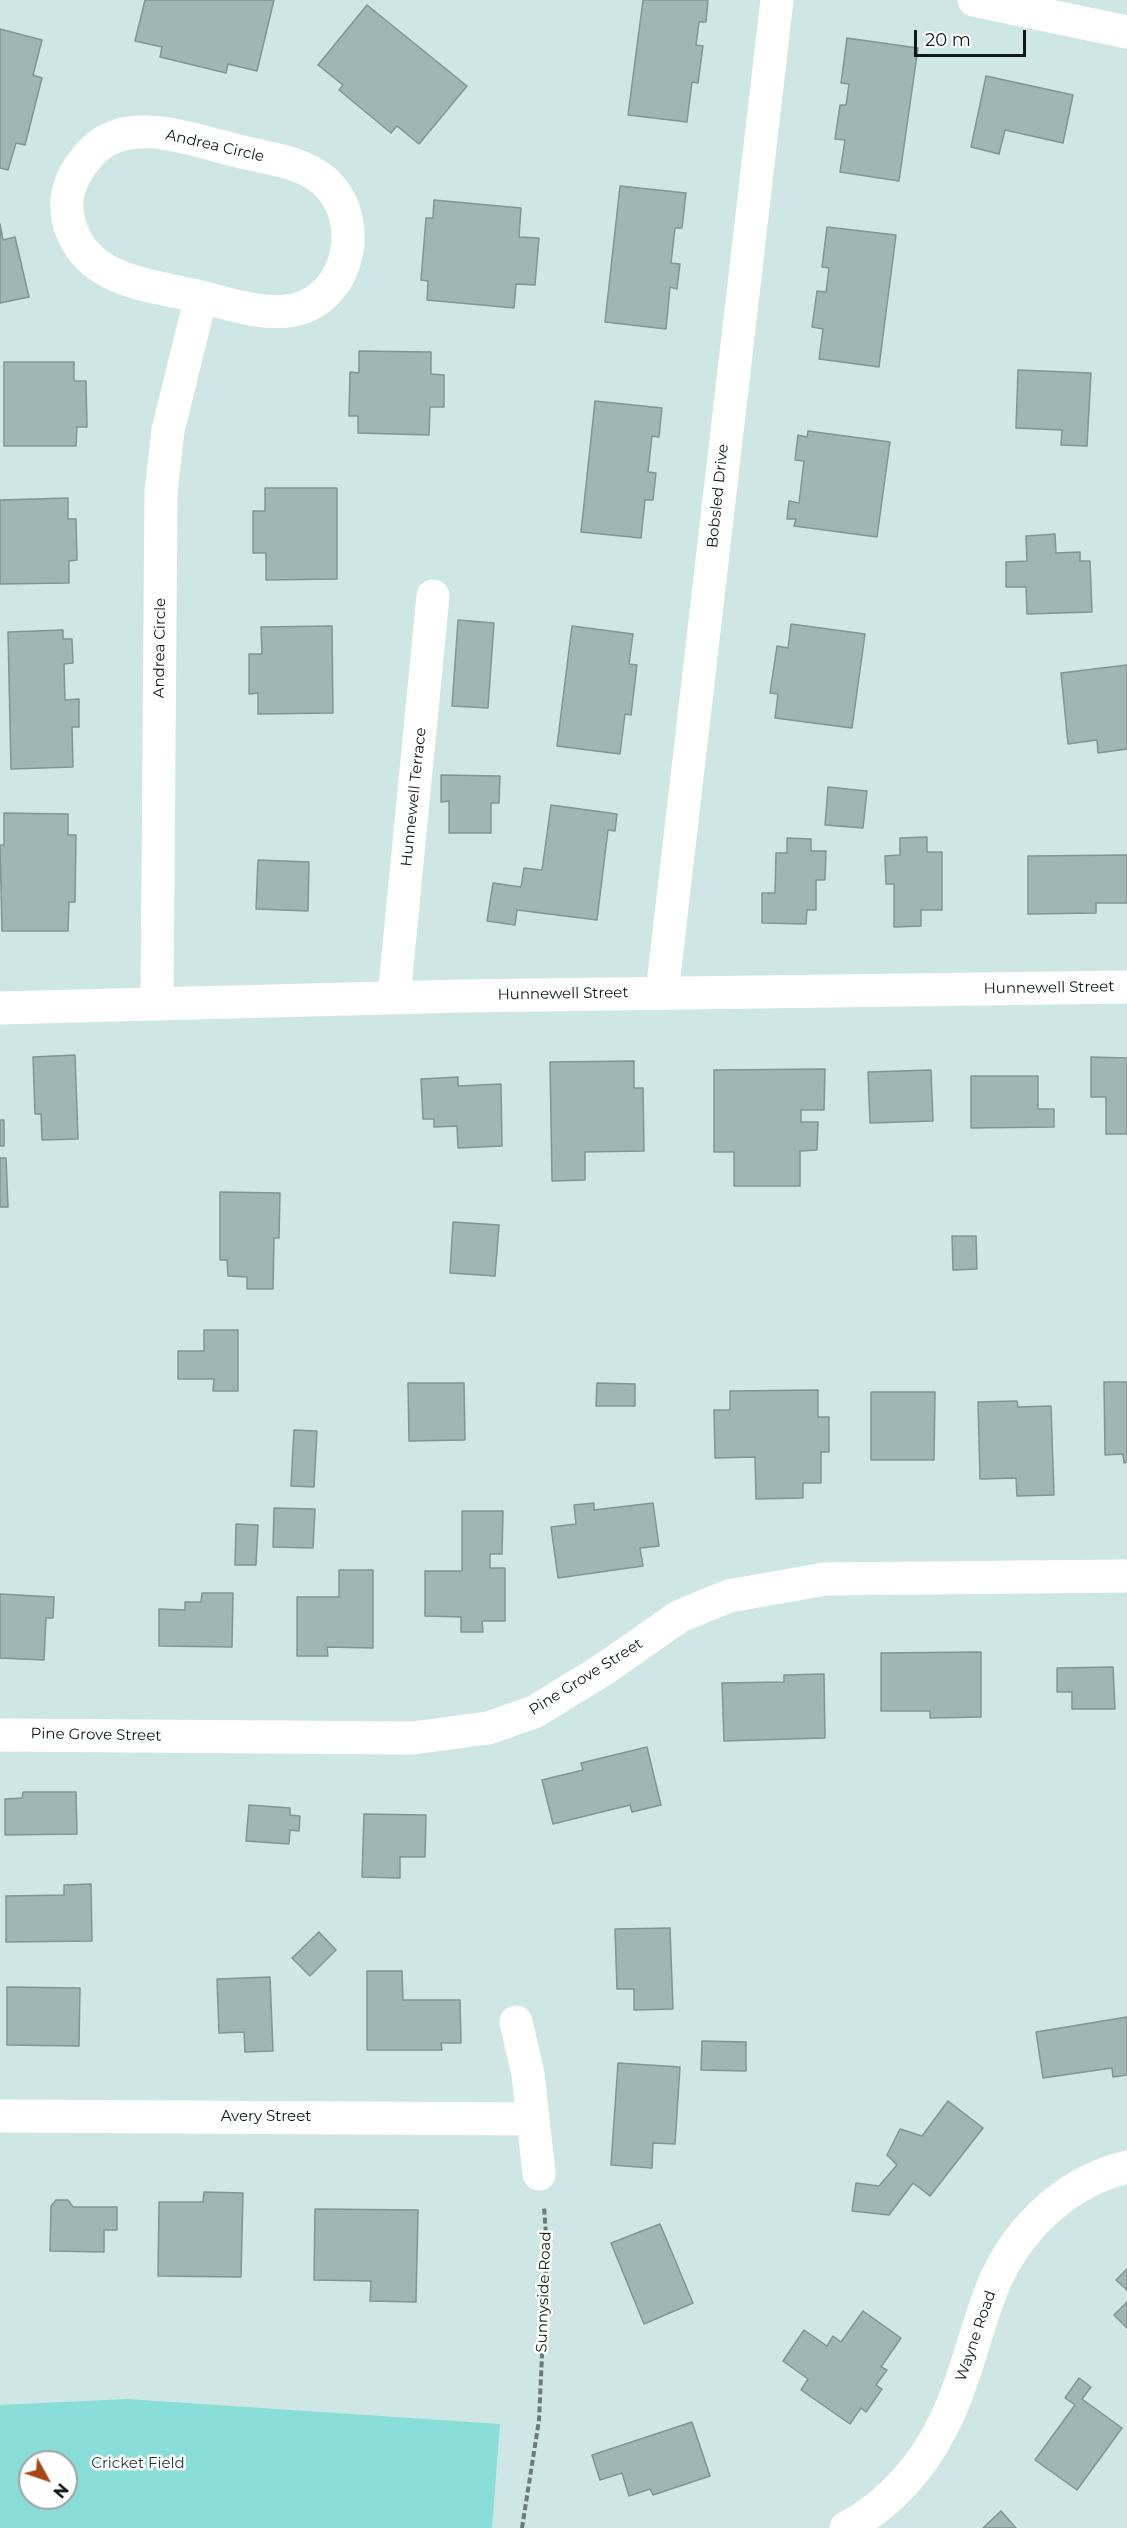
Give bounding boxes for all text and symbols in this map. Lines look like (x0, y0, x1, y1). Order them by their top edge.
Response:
scale bar (917, 18, 1030, 56)
text: 20 m (925, 29, 971, 51)
street label: Andrea Circle (164, 126, 266, 166)
street label: Bobsled Drive (704, 443, 732, 549)
street label: Andrea Circle (150, 598, 170, 698)
street label: Hunnewell Terrace (398, 727, 430, 867)
street label: Hunnewell Street (983, 978, 1115, 998)
street label: Hunnewell Street (497, 984, 629, 1004)
street label: Pine Grove Street (526, 1635, 646, 1719)
street label: Pine Grove Street (30, 1725, 162, 1745)
street label: Avery Street (221, 2108, 311, 2126)
street label: Sunnyside Road (533, 2231, 555, 2353)
street label: Wayne Road (952, 2288, 1000, 2384)
north arrow (18, 2450, 78, 2510)
park label: Cricket Field (91, 2455, 185, 2473)
text: N (49, 2480, 72, 2502)

